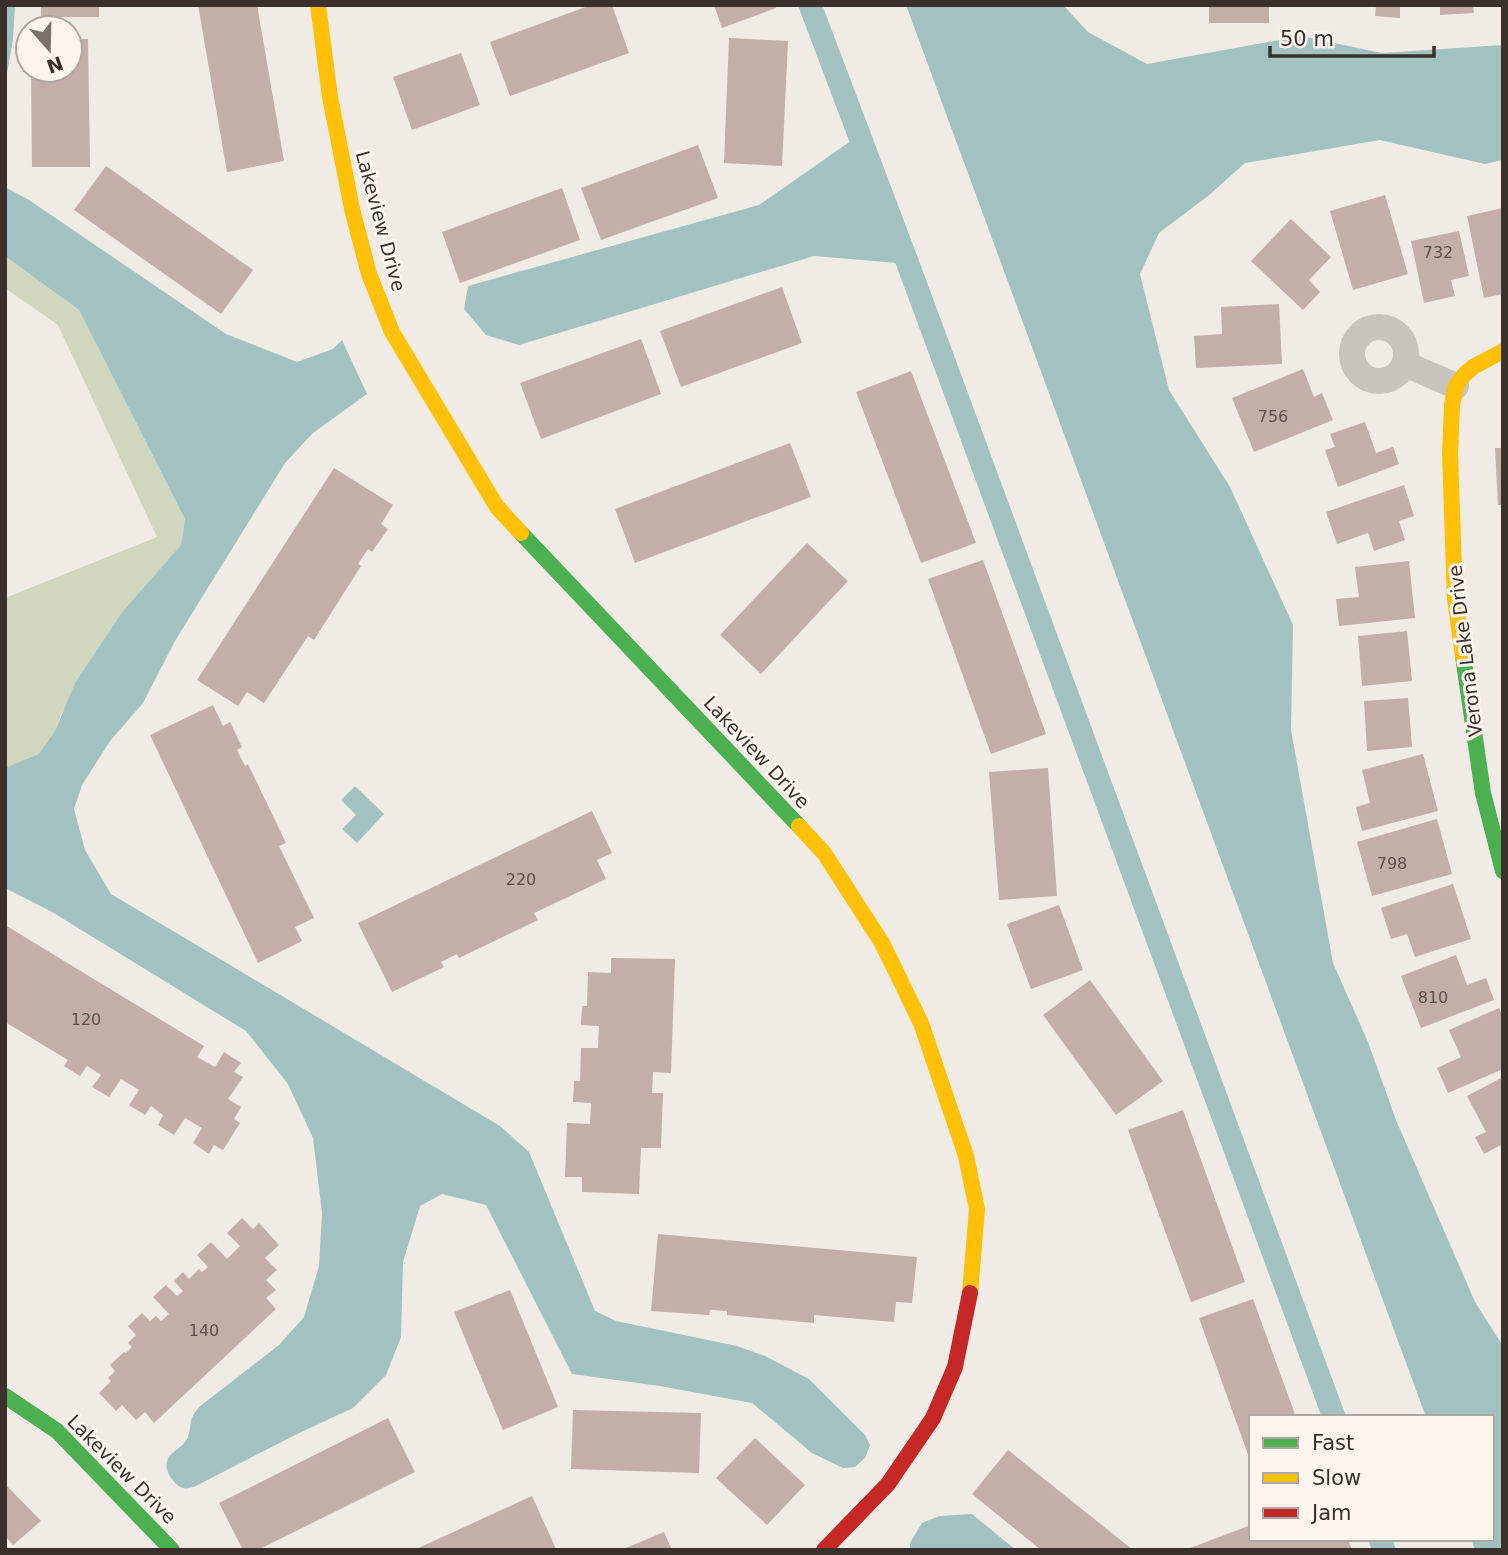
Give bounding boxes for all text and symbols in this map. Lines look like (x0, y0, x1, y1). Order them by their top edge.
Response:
north arrow (14, 14, 84, 84)
scale bar (1270, 14, 1434, 58)
text: 50 m (1280, 27, 1334, 51)
text: N (44, 52, 66, 78)
street label: Lakeview Drive (352, 148, 410, 294)
house number: 732 (1423, 243, 1453, 262)
house number: 756 (1258, 407, 1288, 426)
street label: Verona Lake Drive (1444, 564, 1486, 738)
street label: Lakeview Drive (700, 692, 814, 812)
house number: 798 (1377, 854, 1407, 873)
house number: 220 (506, 870, 536, 889)
house number: 810 (1418, 988, 1448, 1007)
house number: 120 (71, 1010, 101, 1029)
house number: 140 (189, 1321, 219, 1340)
street label: Lakeview Drive (63, 1410, 181, 1528)
legend (1249, 1415, 1494, 1541)
text: Fast (1312, 1431, 1354, 1455)
text: Slow (1312, 1466, 1361, 1490)
text: Jam (1310, 1501, 1352, 1525)

